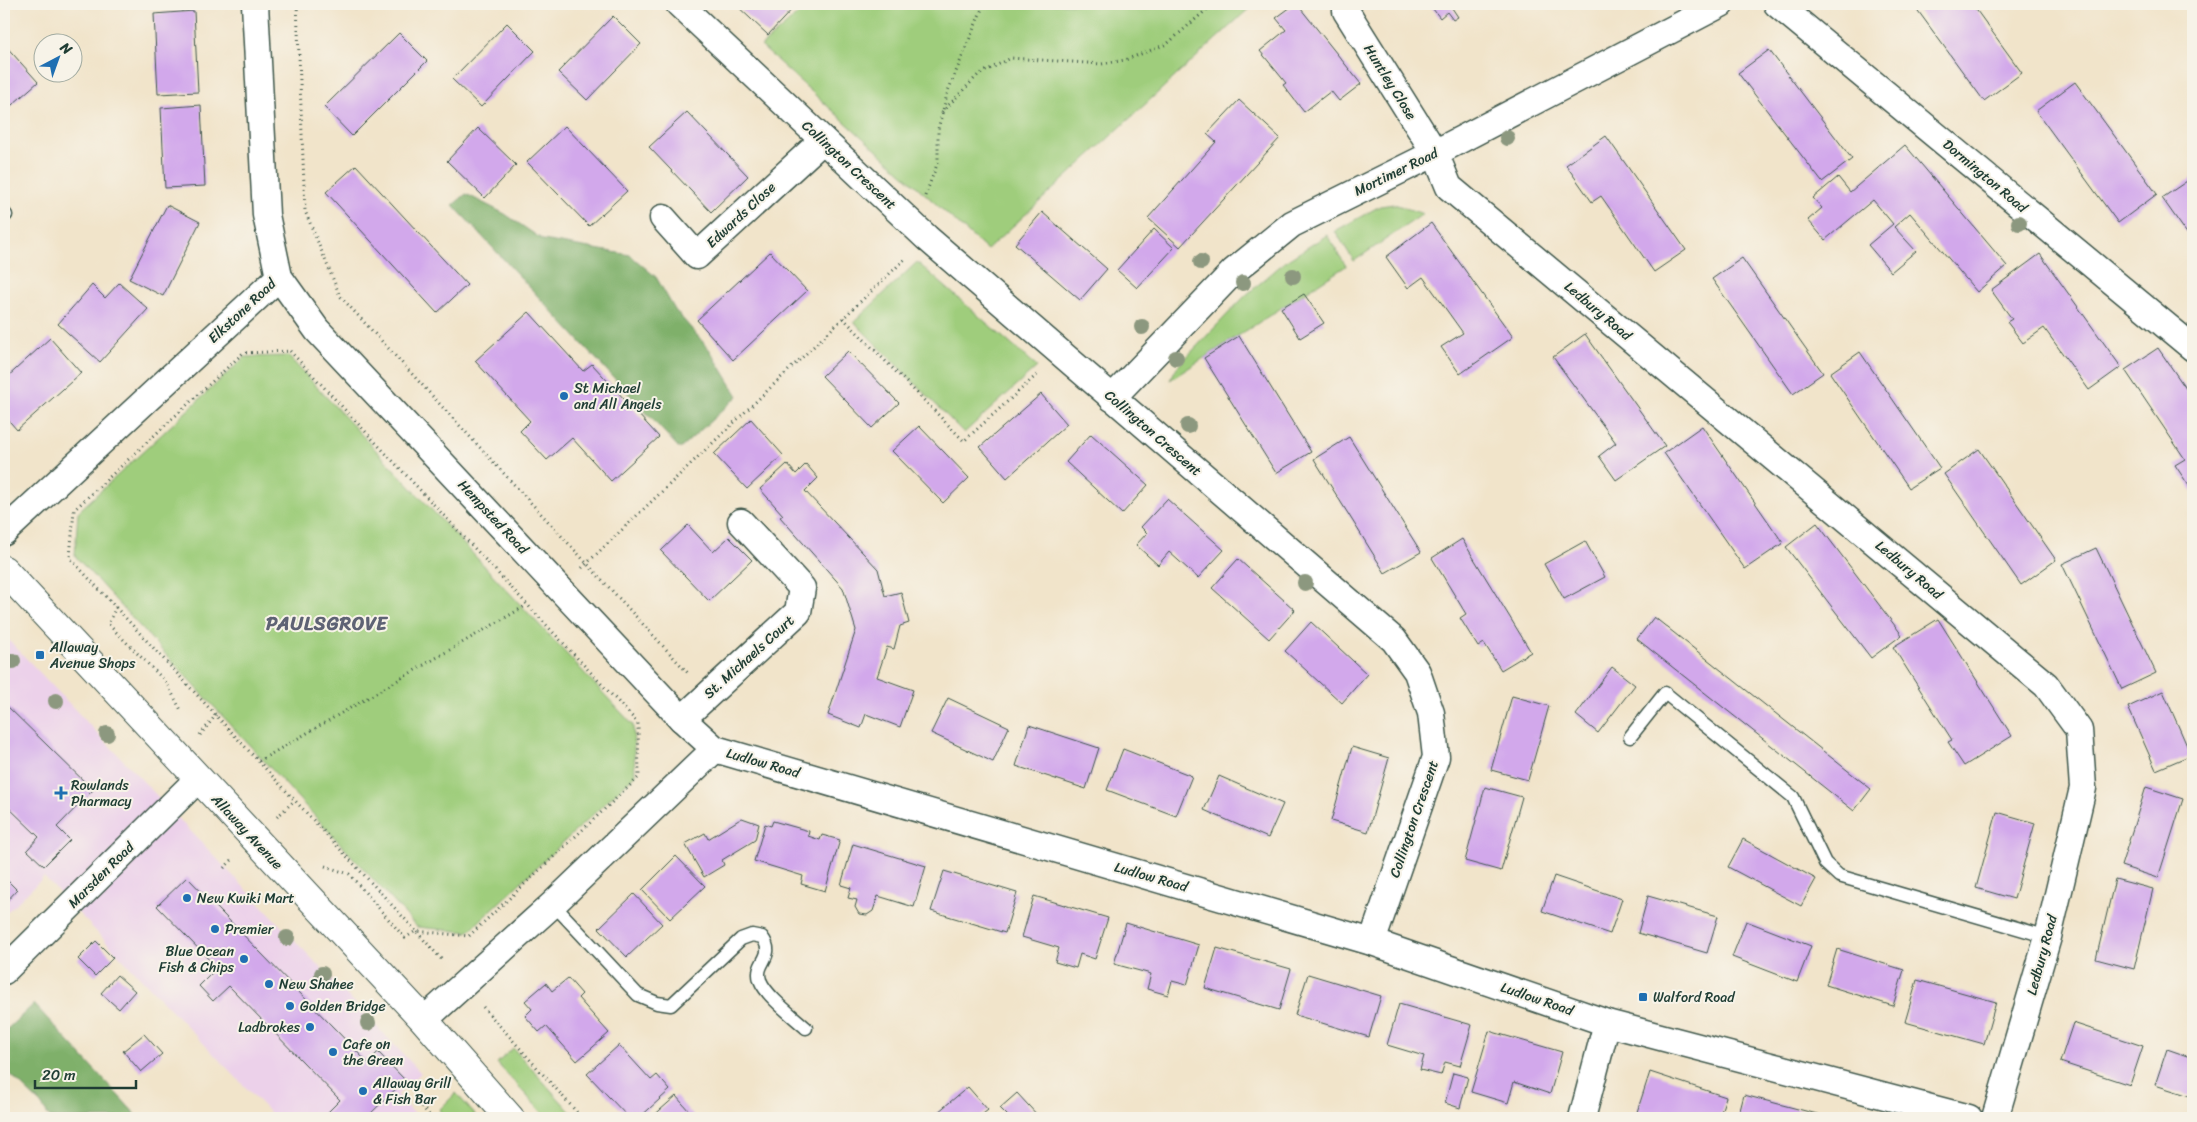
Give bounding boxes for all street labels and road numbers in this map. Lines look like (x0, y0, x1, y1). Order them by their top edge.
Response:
street label: Huntley Close (1357, 39, 1423, 125)
street label: Collington Crescent (796, 114, 902, 216)
street label: Dormington Road (1937, 133, 2034, 220)
street label: Mortimer Road (1350, 140, 1444, 203)
street label: Edwards Close (700, 176, 782, 254)
street label: Elkstone Road (202, 271, 283, 350)
street label: Ledbury Road (1558, 275, 1639, 348)
street label: Collington Crescent (1099, 383, 1207, 483)
street label: Hempsted Road (451, 474, 536, 562)
street label: Ledbury Road (1869, 534, 1950, 607)
street label: St. Michaels Court (698, 609, 800, 705)
street label: Ludlow Road (723, 741, 804, 786)
street label: Collington Crescent (1382, 757, 1446, 881)
street label: Allaway Avenue (204, 787, 289, 876)
street label: Marsden Road (62, 835, 141, 914)
street label: Ludlow Road (1111, 855, 1192, 900)
street label: Ledbury Road (2019, 910, 2065, 998)
street label: Ludlow Road (1497, 975, 1578, 1024)

